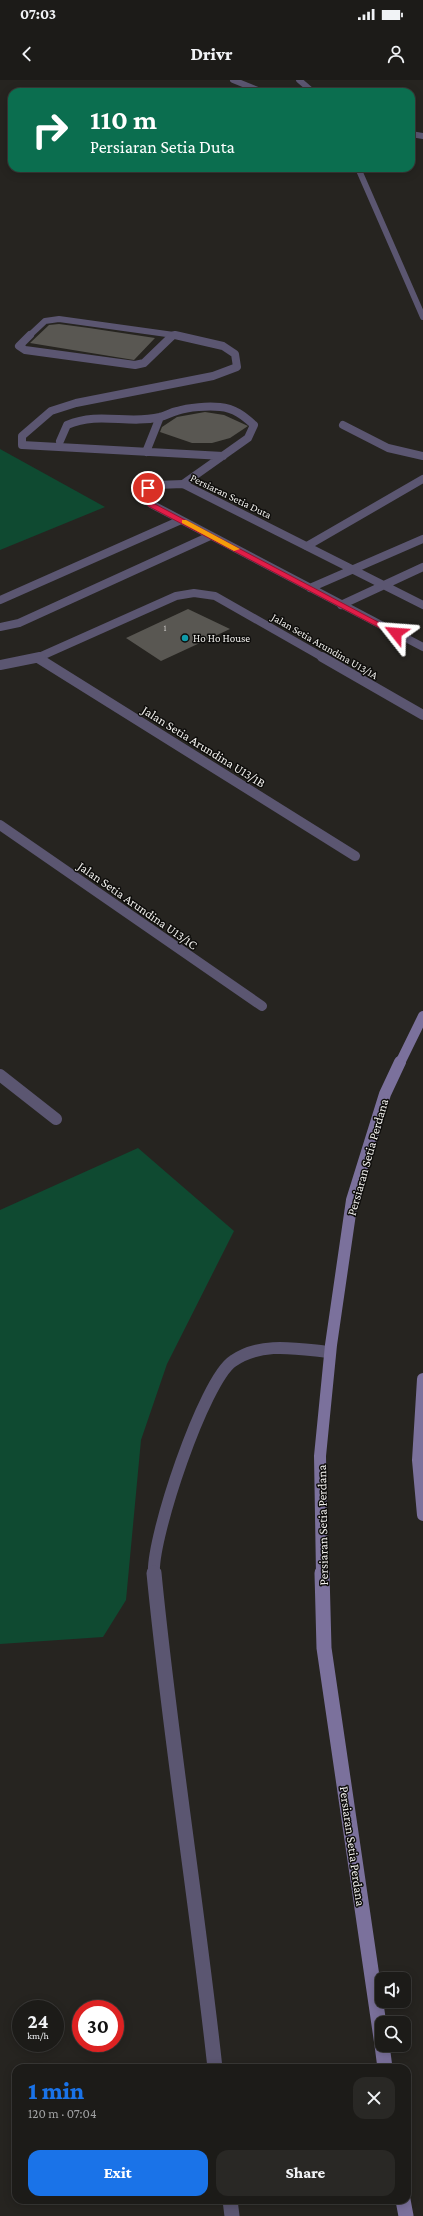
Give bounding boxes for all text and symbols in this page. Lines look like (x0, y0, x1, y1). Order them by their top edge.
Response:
text: 07:03 (20, 6, 56, 22)
icon: back (16, 43, 38, 65)
icon: person (385, 43, 407, 65)
text: Drivr (190, 44, 233, 64)
icon: right (24, 104, 76, 156)
text: 110 m (90, 104, 157, 135)
text: Persiaran Setia Duta (90, 137, 235, 157)
pin (131, 471, 165, 505)
street label: Persiaran Setia Duta (189, 471, 273, 521)
icon: arrive (137, 477, 159, 499)
street label: Jalan Setia Arundina U13/1A (268, 610, 381, 683)
position arrow (375, 612, 417, 654)
house number: 1 (164, 623, 167, 633)
place label: Ho Ho House (193, 632, 250, 644)
marker: Ho Ho House (180, 633, 190, 643)
street label: Jalan Setia Arundina U13/1B (139, 702, 268, 790)
street label: Jalan Setia Arundina U13/1C (74, 858, 201, 953)
street label: Persiaran Setia Perdana (344, 1097, 391, 1217)
street label: Persiaran Setia Perdana (314, 1464, 331, 1586)
street label: Persiaran Setia Perdana (337, 1785, 368, 1907)
map controls (375, 1972, 411, 2052)
button: sound (375, 1972, 411, 2008)
speed limit sign: 30 (72, 2000, 124, 2052)
text: 24 (28, 2010, 48, 2032)
button: search (375, 2016, 411, 2052)
text: km/h (27, 2030, 49, 2041)
text: 1 min (28, 2077, 84, 2104)
button: close (353, 2077, 395, 2119)
text: 120 m · 07:04 (28, 2106, 97, 2121)
button: Exit (28, 2150, 208, 2196)
button: Share (216, 2150, 395, 2196)

